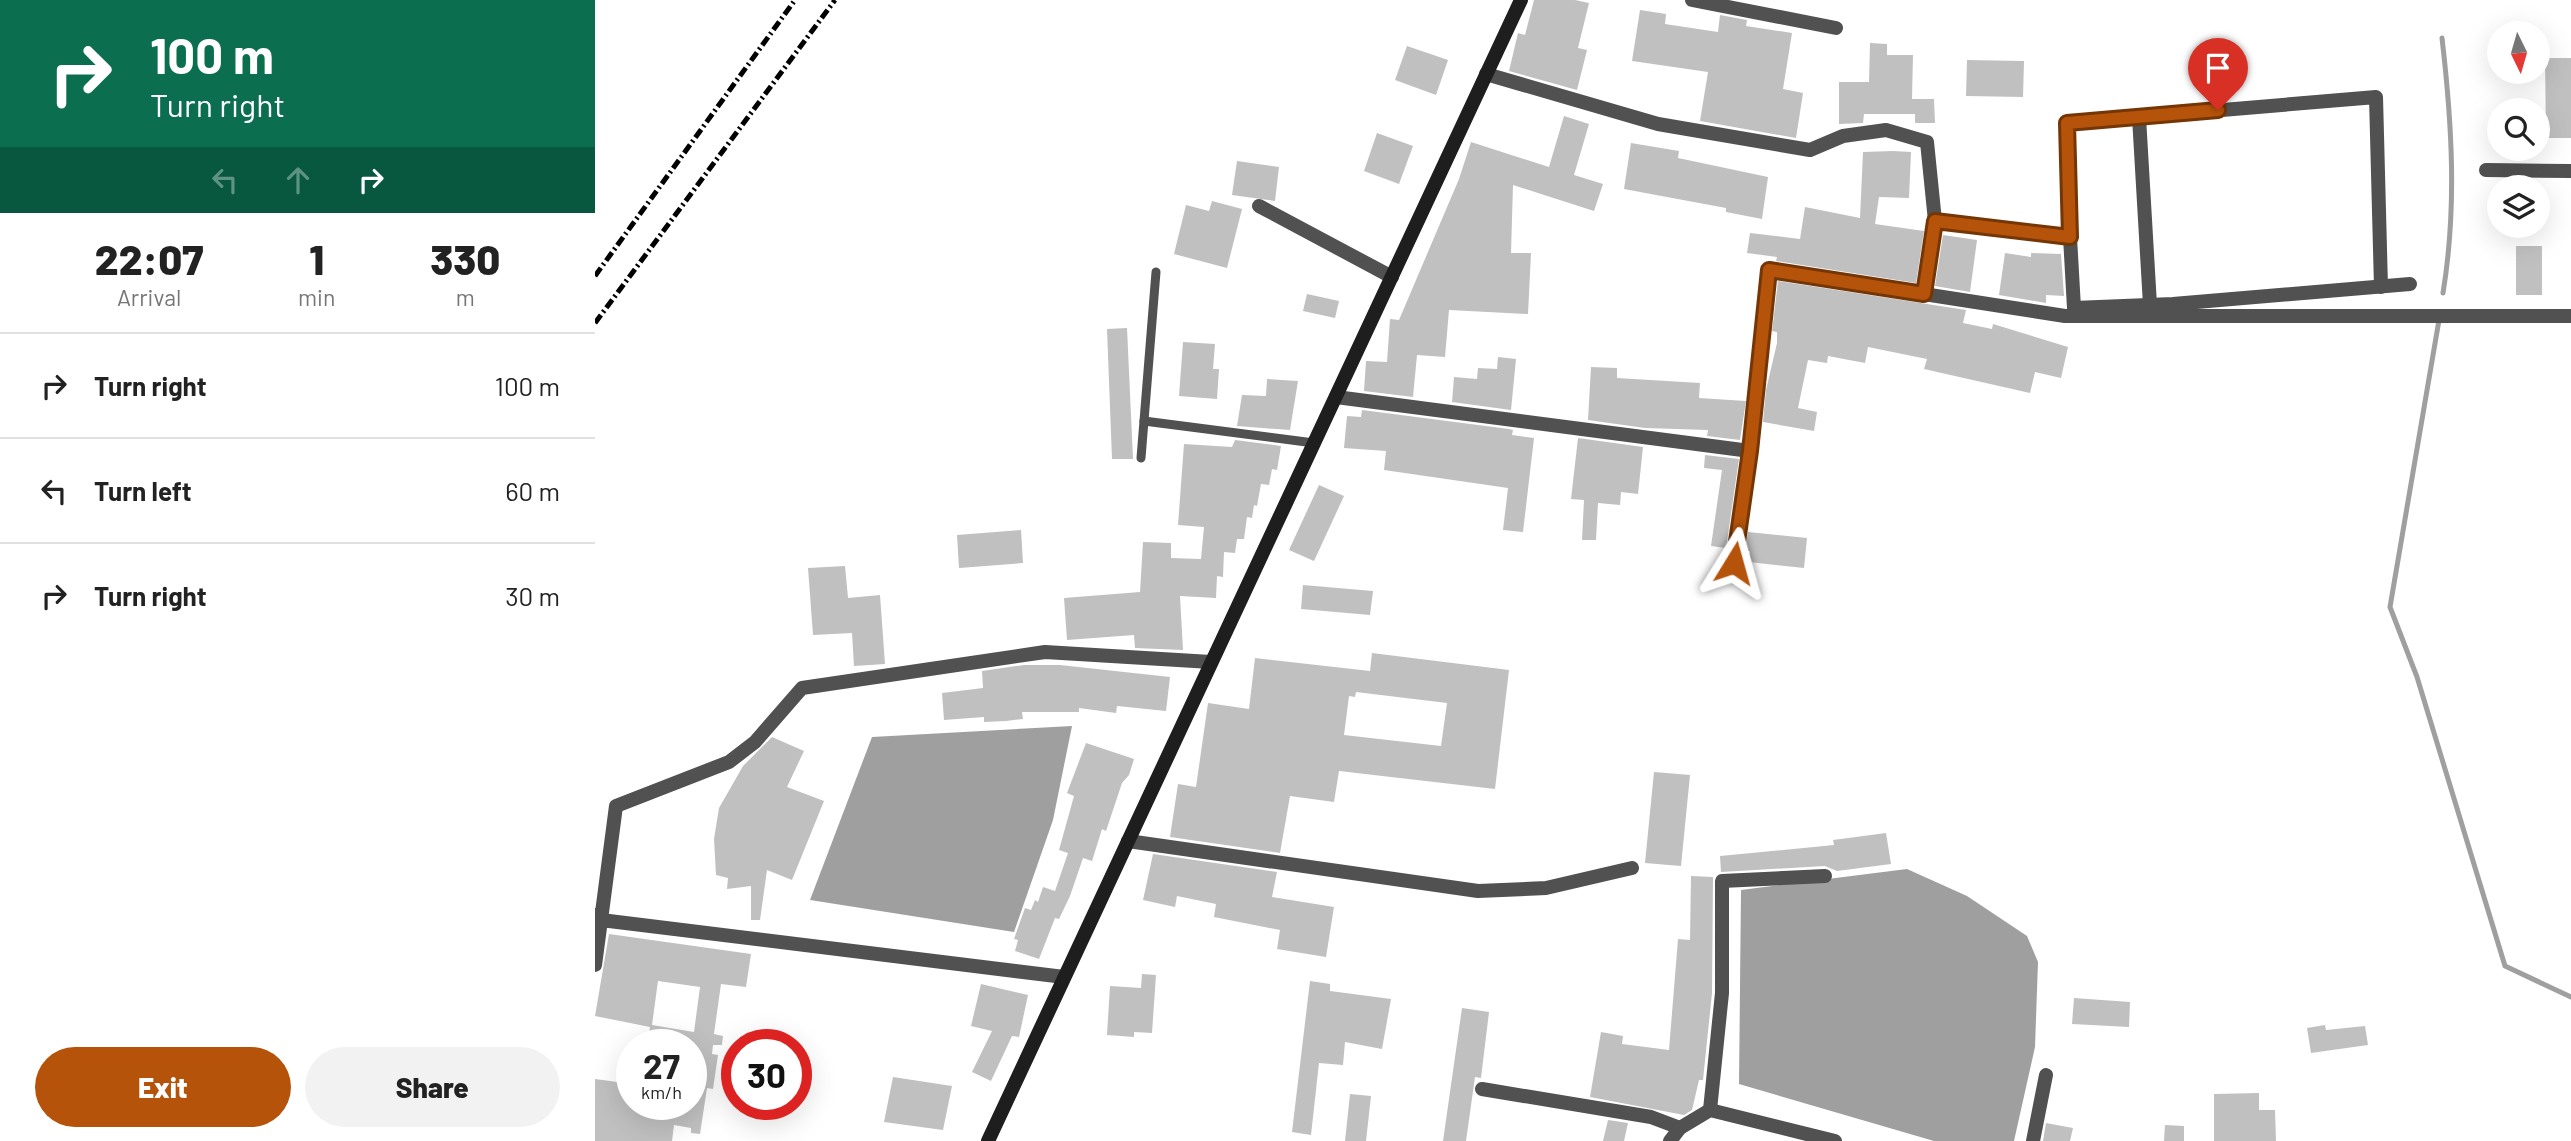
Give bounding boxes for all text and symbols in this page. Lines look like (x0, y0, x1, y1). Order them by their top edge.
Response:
north arrow (2487, 21, 2550, 84)
map controls (2487, 21, 2550, 238)
text: 100 m (150, 25, 274, 84)
icon: right (35, 28, 126, 119)
pin (2188, 38, 2248, 110)
icon: arrive (2199, 49, 2237, 87)
text: Turn right (150, 85, 285, 123)
button: search (2487, 98, 2550, 161)
icon: left (206, 161, 244, 199)
icon: ahead (279, 161, 317, 199)
icon: right (352, 161, 390, 199)
button: layers (2487, 175, 2550, 238)
text: 22:07 (95, 233, 203, 283)
text: 1 (309, 233, 324, 283)
text: 330 (430, 233, 500, 283)
text: Arrival (117, 283, 181, 311)
text: min (298, 283, 335, 311)
text: m (456, 283, 475, 311)
icon: right (35, 367, 73, 405)
text: Turn right (94, 370, 207, 401)
text: 100 m (495, 370, 560, 401)
icon: left (35, 472, 73, 510)
text: Turn left (94, 475, 192, 506)
text: 60 m (505, 475, 560, 506)
position arrow (1697, 526, 1771, 600)
icon: right (35, 577, 73, 615)
text: Turn right (94, 580, 207, 611)
text: 30 m (505, 580, 560, 611)
speed limit sign: 30 (721, 1029, 812, 1120)
text: 27 (643, 1044, 680, 1086)
button: Exit (35, 1047, 291, 1127)
button: Share (305, 1047, 560, 1127)
text: km/h (641, 1081, 682, 1103)

